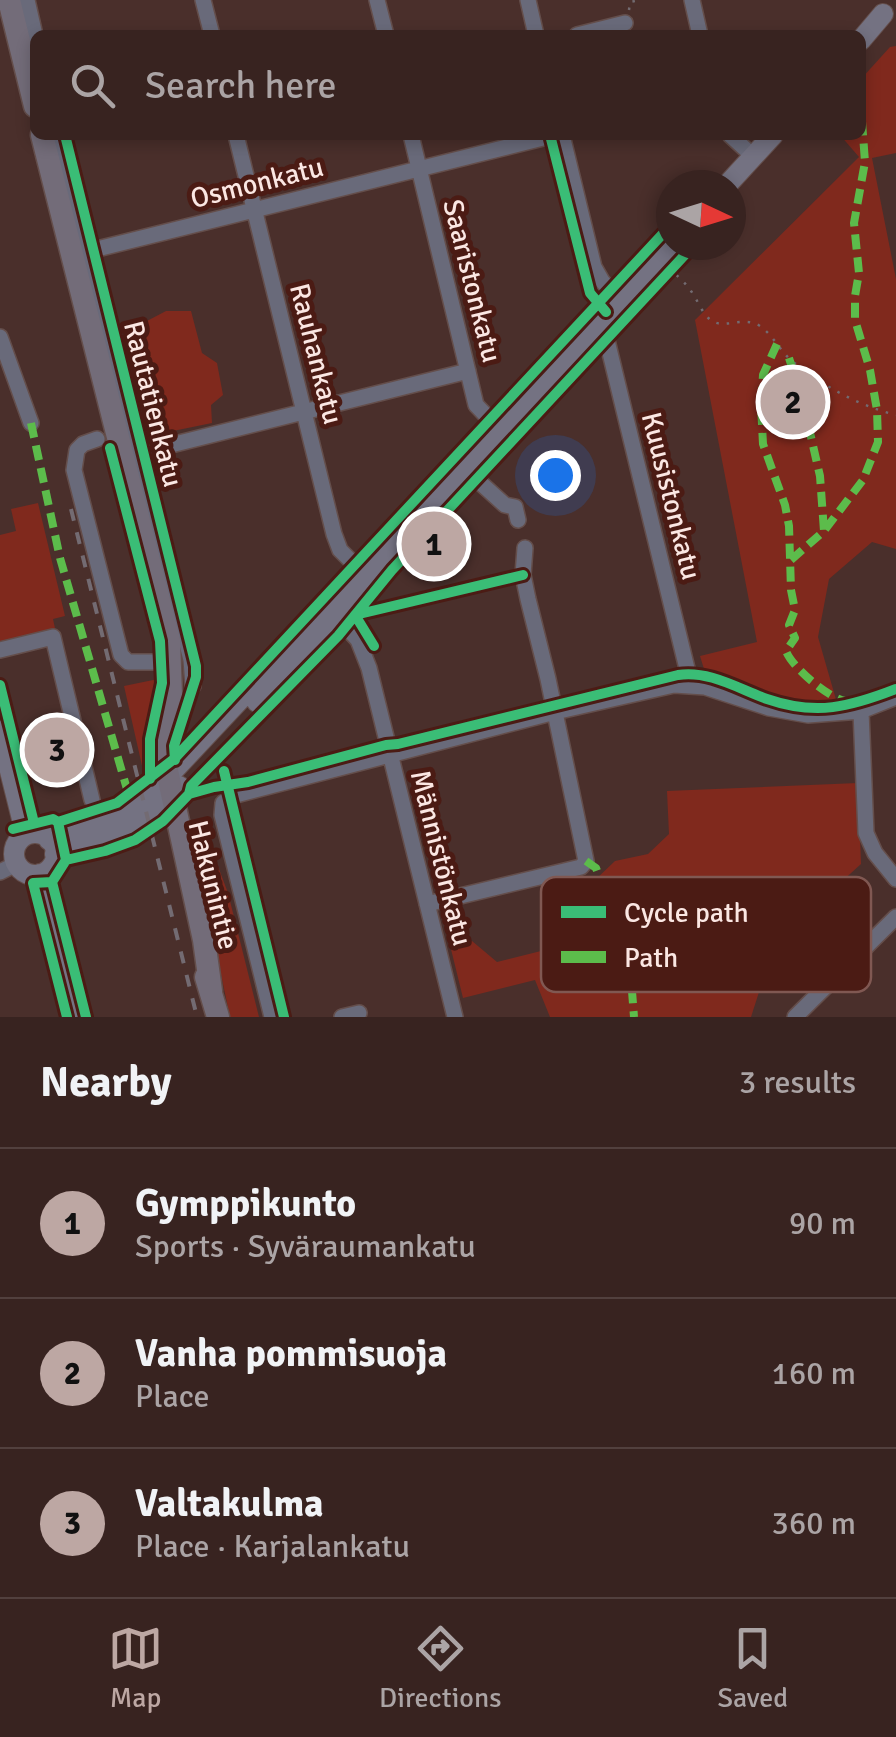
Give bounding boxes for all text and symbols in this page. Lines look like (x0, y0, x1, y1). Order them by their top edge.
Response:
search box (30, 30, 866, 140)
icon: search (65, 58, 120, 113)
text: Search here (145, 62, 337, 109)
street label: Osmonkatu (187, 150, 327, 216)
north arrow (656, 170, 746, 260)
street label: Saaristonkatu (435, 196, 509, 366)
street label: Rauhankatu (282, 280, 350, 428)
street label: Rautatienkatu (116, 318, 190, 490)
pin: 2 (760, 364, 826, 440)
street label: Kuusistonkatu (634, 409, 708, 583)
your location (530, 450, 581, 501)
pin: 1 (402, 506, 466, 582)
pin: 3 (24, 712, 90, 788)
street label: Männistönkatu (403, 767, 479, 949)
street label: Hakunintie (181, 817, 245, 953)
legend (541, 877, 871, 992)
text: Cycle path (624, 896, 749, 930)
text: Path (624, 941, 678, 975)
text: Nearby (40, 1057, 172, 1108)
text: 3 results (739, 1063, 856, 1102)
text: Gymppikunto (135, 1180, 356, 1227)
text: 1 (64, 1204, 81, 1243)
text: 90 m (789, 1204, 856, 1243)
text: Sports · Syväraumankatu (135, 1227, 476, 1266)
text: Vanha pommisuoja (135, 1330, 447, 1377)
text: 2 (64, 1354, 81, 1393)
text: 160 m (772, 1354, 856, 1393)
text: Place (135, 1377, 210, 1416)
text: Valtakulma (135, 1480, 324, 1527)
text: 3 (64, 1504, 81, 1543)
text: 360 m (772, 1504, 856, 1543)
text: Place · Karjalankatu (135, 1527, 410, 1566)
tab: Map (108, 1621, 163, 1715)
tab: Directions (379, 1621, 501, 1715)
tab: Saved (717, 1621, 788, 1715)

